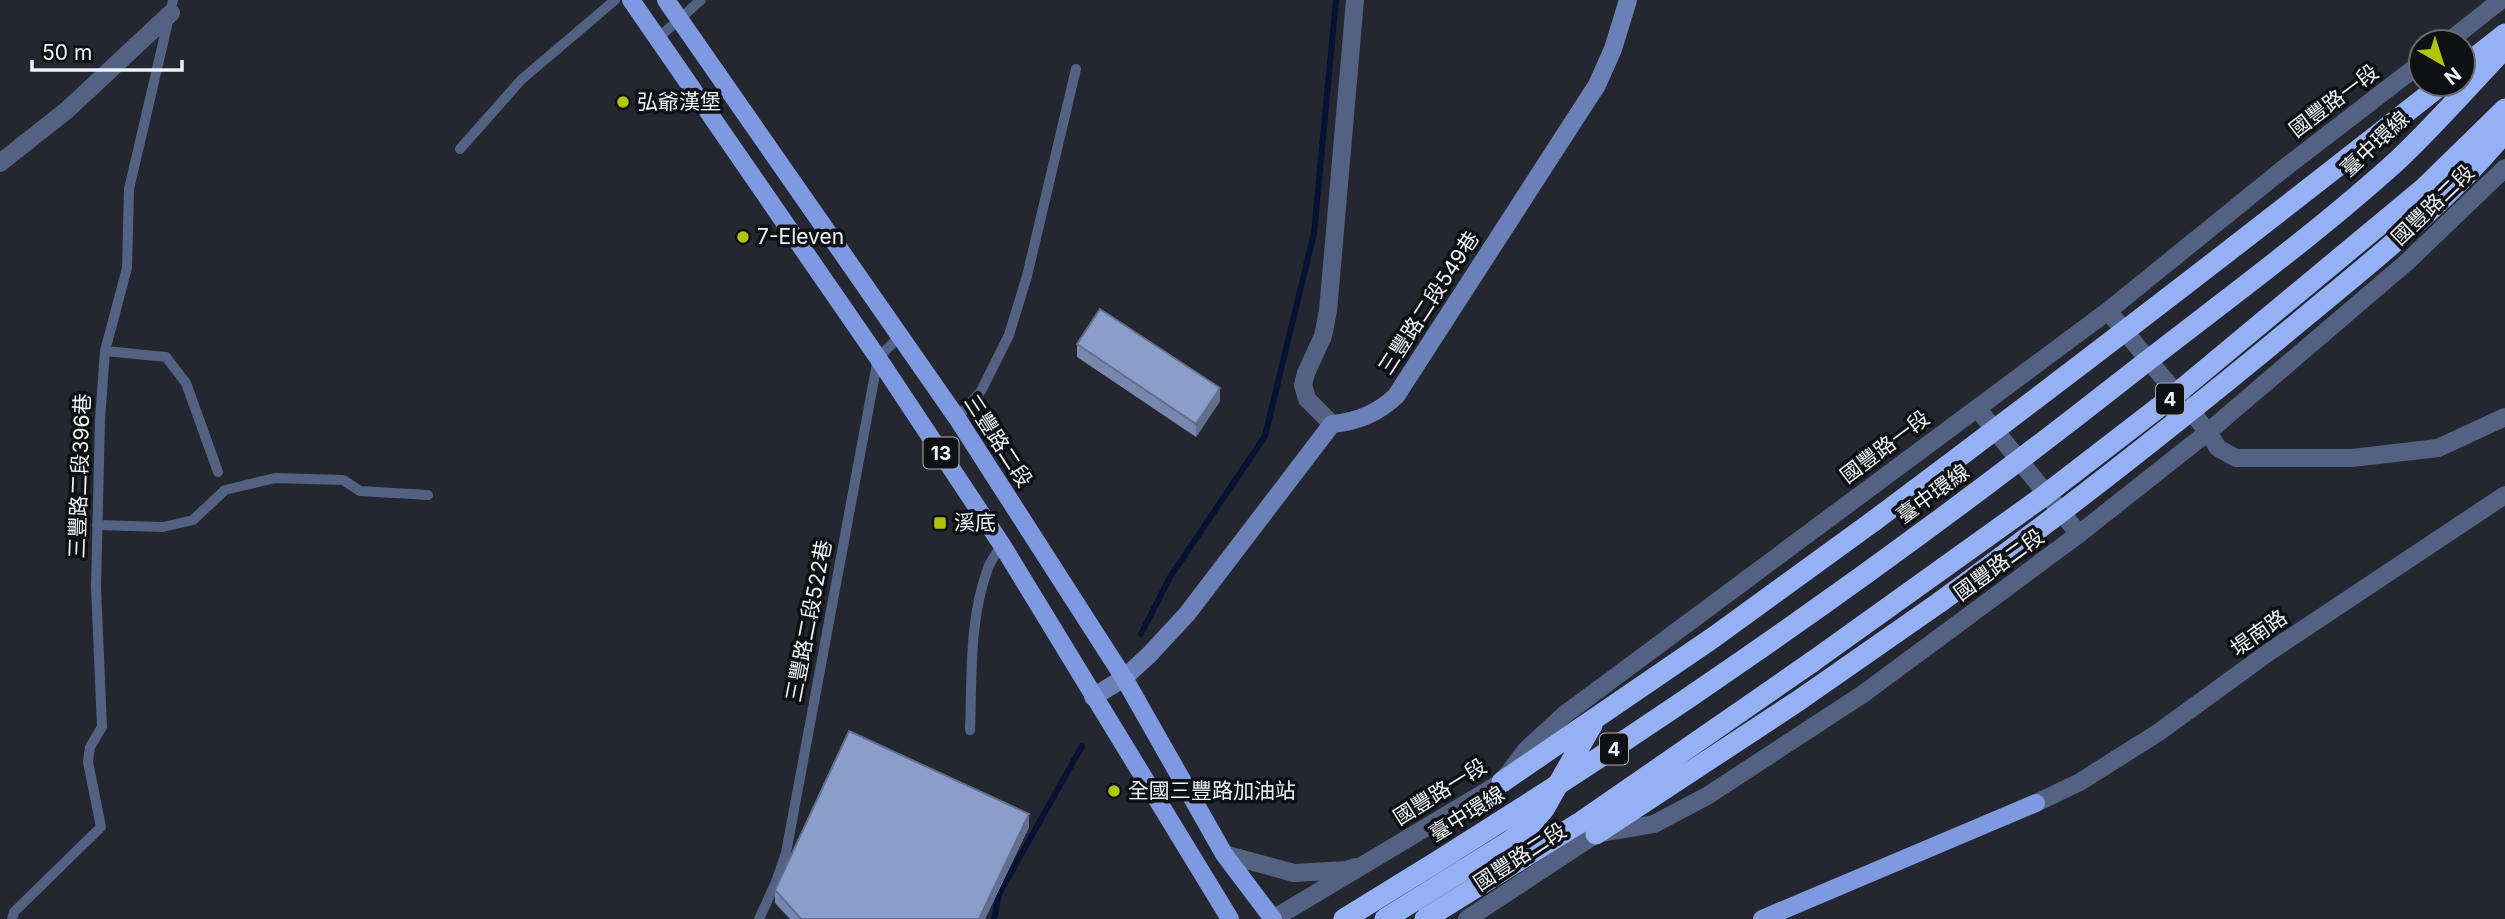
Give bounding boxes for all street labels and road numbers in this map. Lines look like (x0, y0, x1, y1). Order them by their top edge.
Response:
street label: 國豐路一段 (2284, 59, 2383, 142)
street label: 臺中環線 (2335, 106, 2414, 181)
street label: 國豐路二段 (2386, 159, 2479, 250)
street label: 三豐路二段549巷 (1373, 227, 1484, 379)
road number: 4 (2156, 384, 2184, 414)
street label: 三豐路二段 (959, 390, 1037, 492)
street label: 三豐路二段396巷 (64, 393, 95, 559)
street label: 國豐路一段 (1835, 405, 1934, 488)
road number: 13 (923, 437, 958, 468)
street label: 臺中環線 (1891, 459, 1974, 528)
street label: 國豐路二段 (1949, 524, 2049, 606)
street label: 三豐路二段522巷 (781, 538, 836, 704)
street label: 堤南路 (2226, 604, 2292, 661)
road number: 4 (1600, 734, 1628, 764)
street label: 國豐路一段 (1389, 753, 1491, 830)
street label: 臺中環線 (1424, 781, 1509, 846)
street label: 國豐路二段 (1469, 818, 1571, 896)

